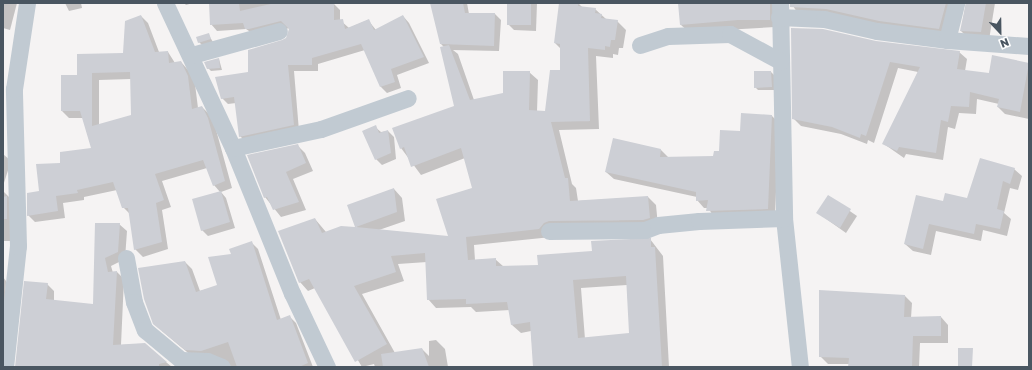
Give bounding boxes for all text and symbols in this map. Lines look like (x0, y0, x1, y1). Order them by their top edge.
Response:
north arrow (980, 12, 1020, 52)
text: N (998, 36, 1011, 51)

